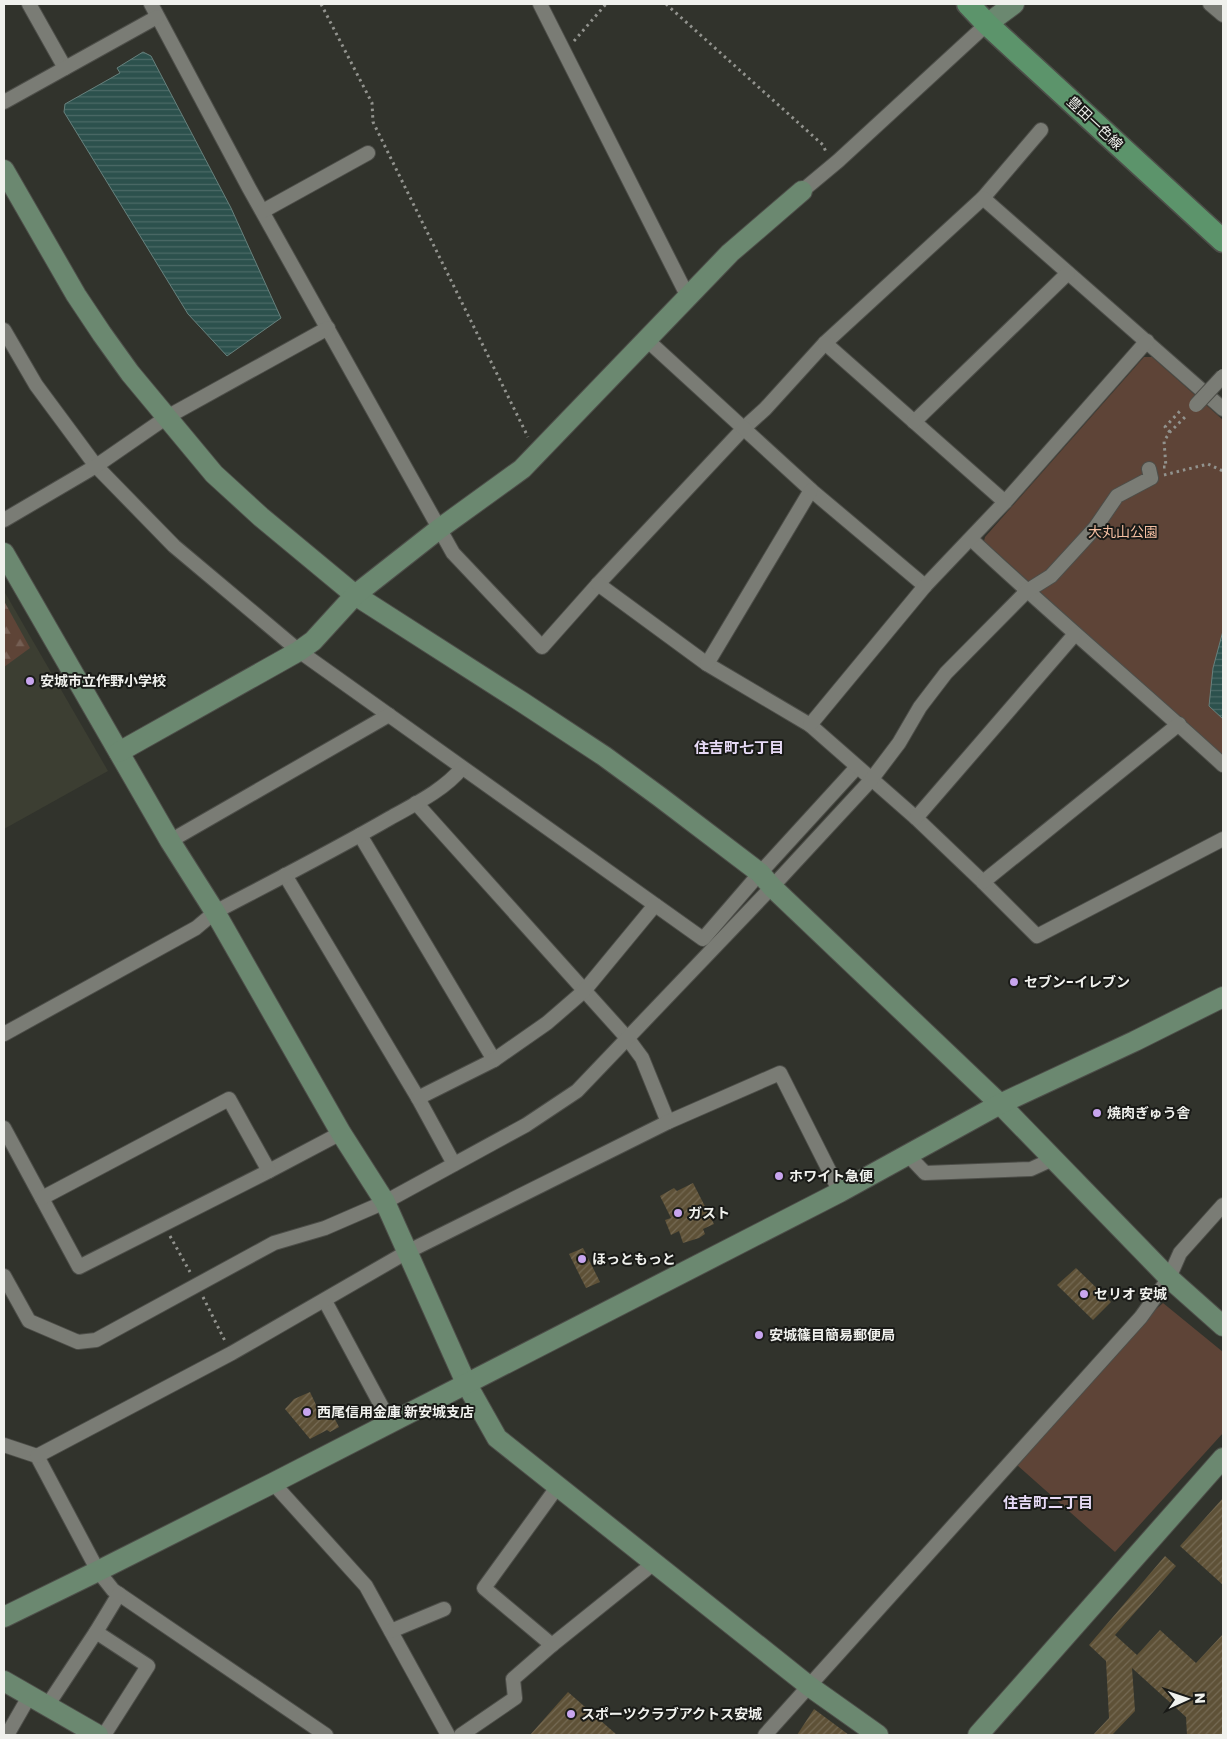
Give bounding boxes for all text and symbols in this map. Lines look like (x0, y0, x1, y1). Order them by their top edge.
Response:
street label: 豊田一色線 (1063, 92, 1127, 154)
park label: 大丸山公園 (1088, 522, 1158, 542)
place label: 安城市立作野小学校 (40, 671, 166, 691)
marker: 安城市立作野小学校 (24, 675, 36, 687)
district label: 住吉町七丁目 (694, 737, 784, 758)
place label: セブン-イレブン (1024, 972, 1130, 992)
marker: セブン-イレブン (1008, 976, 1020, 988)
place label: 焼肉ぎゅう舎 (1107, 1103, 1191, 1123)
marker: 焼肉ぎゅう舎 (1091, 1107, 1103, 1119)
place label: ホワイト急便 (789, 1166, 873, 1186)
marker: ホワイト急便 (773, 1170, 785, 1182)
place label: ガスト (688, 1203, 730, 1223)
marker: ガスト (672, 1207, 684, 1219)
place label: ほっともっと (592, 1249, 676, 1269)
marker: ほっともっと (576, 1253, 588, 1265)
place label: セリオ 安城 (1094, 1284, 1167, 1304)
marker: セリオ 安城 (1078, 1288, 1090, 1300)
place label: 安城篠目簡易郵便局 (769, 1325, 895, 1345)
marker: 安城篠目簡易郵便局 (753, 1329, 765, 1341)
place label: 西尾信用金庫 新安城支店 (317, 1402, 474, 1422)
marker: 西尾信用金庫 新安城支店 (301, 1406, 313, 1418)
district label: 住吉町二丁目 (1003, 1492, 1093, 1513)
north arrow (1162, 1674, 1212, 1724)
text: N (1190, 1693, 1210, 1704)
place label: スポーツクラブアクトス安城 (581, 1704, 762, 1724)
marker: スポーツクラブアクトス安城 (565, 1708, 577, 1720)

